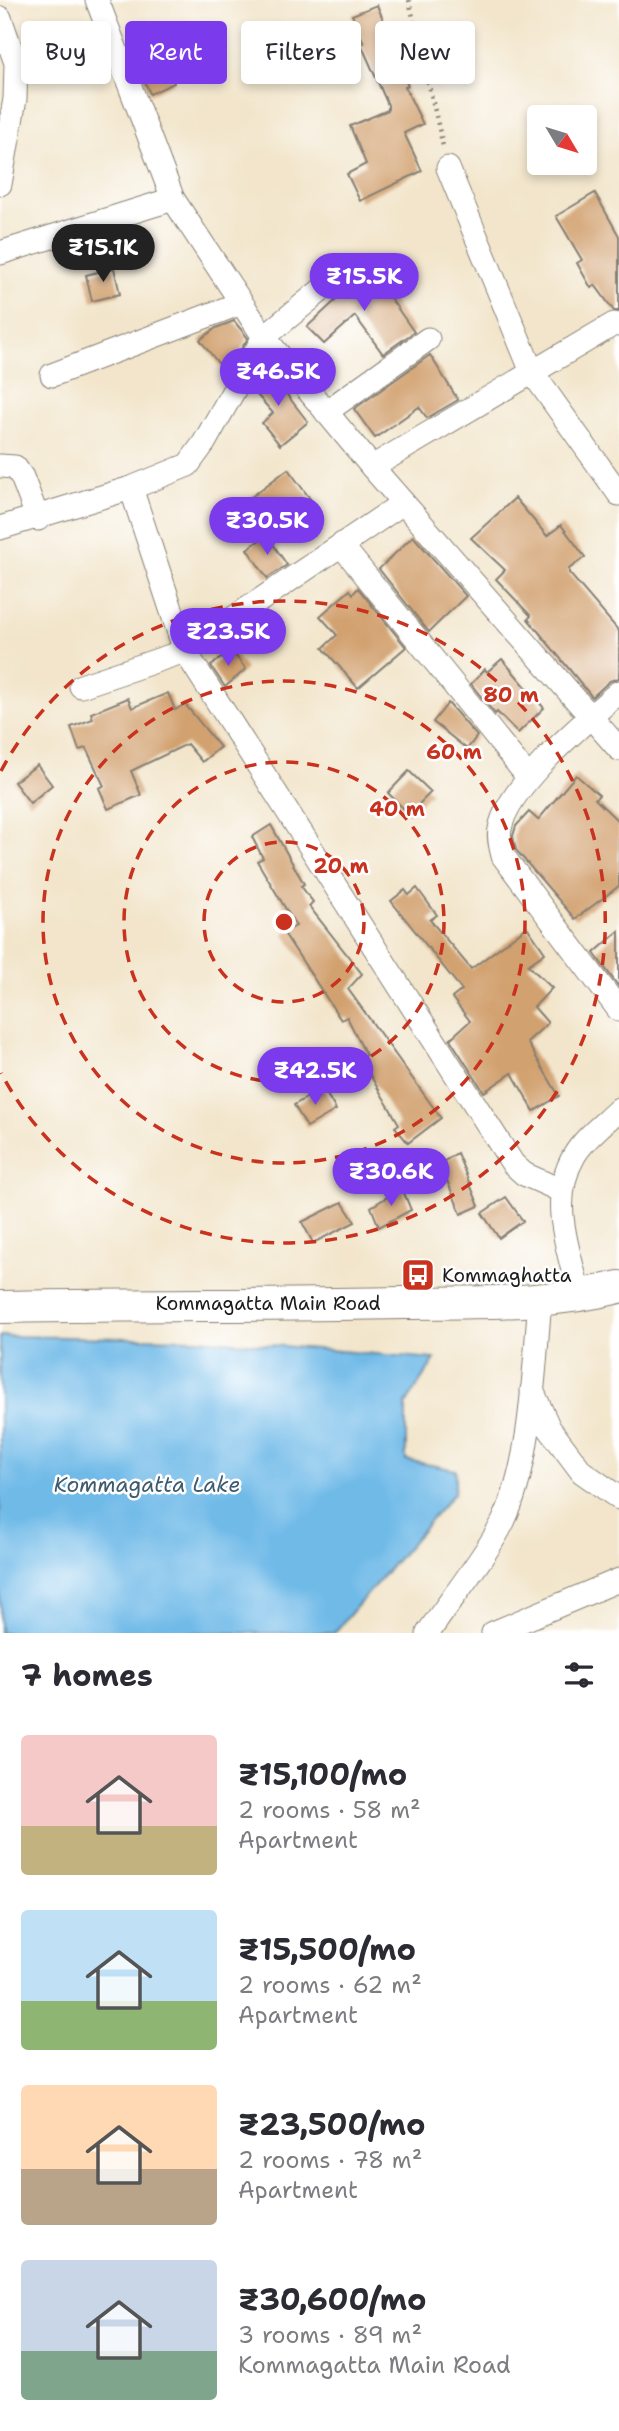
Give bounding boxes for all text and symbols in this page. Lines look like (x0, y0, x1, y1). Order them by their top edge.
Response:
chip: Buy (21, 21, 111, 84)
chip: Rent (125, 21, 227, 84)
chip: Filters (241, 21, 361, 84)
chip: New (375, 21, 475, 84)
north arrow (527, 105, 597, 175)
map controls (527, 105, 597, 175)
pin: ₹15.1K (46, 224, 160, 284)
text: ₹15.1K (68, 232, 138, 262)
pin: ₹15.5K (307, 254, 421, 313)
text: ₹15.5K (326, 261, 402, 291)
pin: ₹46.5K (221, 348, 335, 408)
text: ₹46.5K (236, 356, 320, 386)
pin: ₹30.5K (210, 498, 324, 557)
text: ₹30.5K (225, 505, 309, 535)
pin: ₹23.5K (171, 608, 285, 668)
text: ₹23.5K (186, 616, 270, 646)
text: 80 m (483, 681, 539, 709)
text: 60 m (426, 738, 482, 766)
text: 40 m (369, 795, 425, 823)
text: 20 m (313, 852, 369, 880)
centre of rings (272, 910, 296, 934)
pin: ₹42.5K (258, 1048, 372, 1107)
text: ₹42.5K (273, 1055, 357, 1085)
pin: ₹30.6K (334, 1148, 448, 1208)
text: ₹30.6K (349, 1156, 433, 1186)
bus stop icon: Kommaghatta (399, 1256, 437, 1294)
place label: Kommaghatta (442, 1263, 572, 1288)
street label: Kommagatta Main Road (155, 1291, 381, 1316)
water label: Kommagatta Lake (54, 1471, 240, 1499)
text: 7 homes (21, 1655, 153, 1696)
icon: filters (560, 1656, 598, 1694)
text: ₹15,100/mo (238, 1754, 407, 1795)
icon: home (77, 1763, 161, 1847)
text: 2 rooms · 58 m² (238, 1795, 421, 1825)
text: Apartment (238, 1825, 358, 1855)
text: ₹15,500/mo (238, 1929, 416, 1970)
icon: home (77, 1938, 161, 2022)
text: 2 rooms · 62 m² (238, 1970, 422, 2000)
text: Apartment (238, 2000, 358, 2030)
text: ₹23,500/mo (238, 2104, 426, 2145)
icon: home (77, 2113, 161, 2197)
text: 2 rooms · 78 m² (238, 2145, 422, 2175)
text: Apartment (238, 2175, 358, 2205)
text: ₹30,600/mo (238, 2279, 426, 2320)
icon: home (77, 2288, 161, 2372)
text: 3 rooms · 89 m² (238, 2320, 422, 2350)
text: Kommagatta Main Road (238, 2350, 511, 2380)

